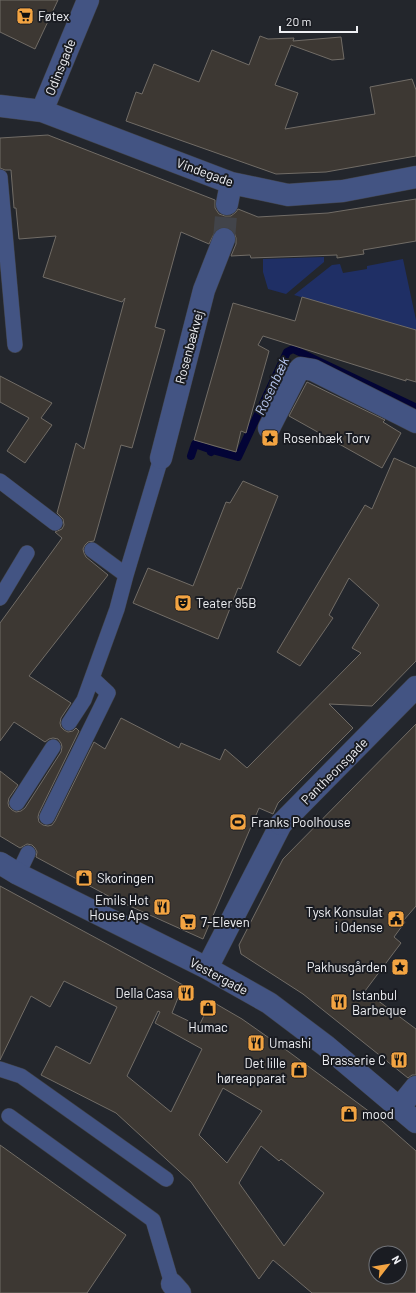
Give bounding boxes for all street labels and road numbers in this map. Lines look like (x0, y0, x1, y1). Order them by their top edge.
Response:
street label: Odinsgade (41, 36, 79, 98)
street label: Vindegade (174, 154, 236, 190)
street label: Rosenbækvej (171, 308, 207, 386)
street label: Pantheonsgade (297, 734, 371, 808)
street label: Vestergade (187, 954, 251, 998)

